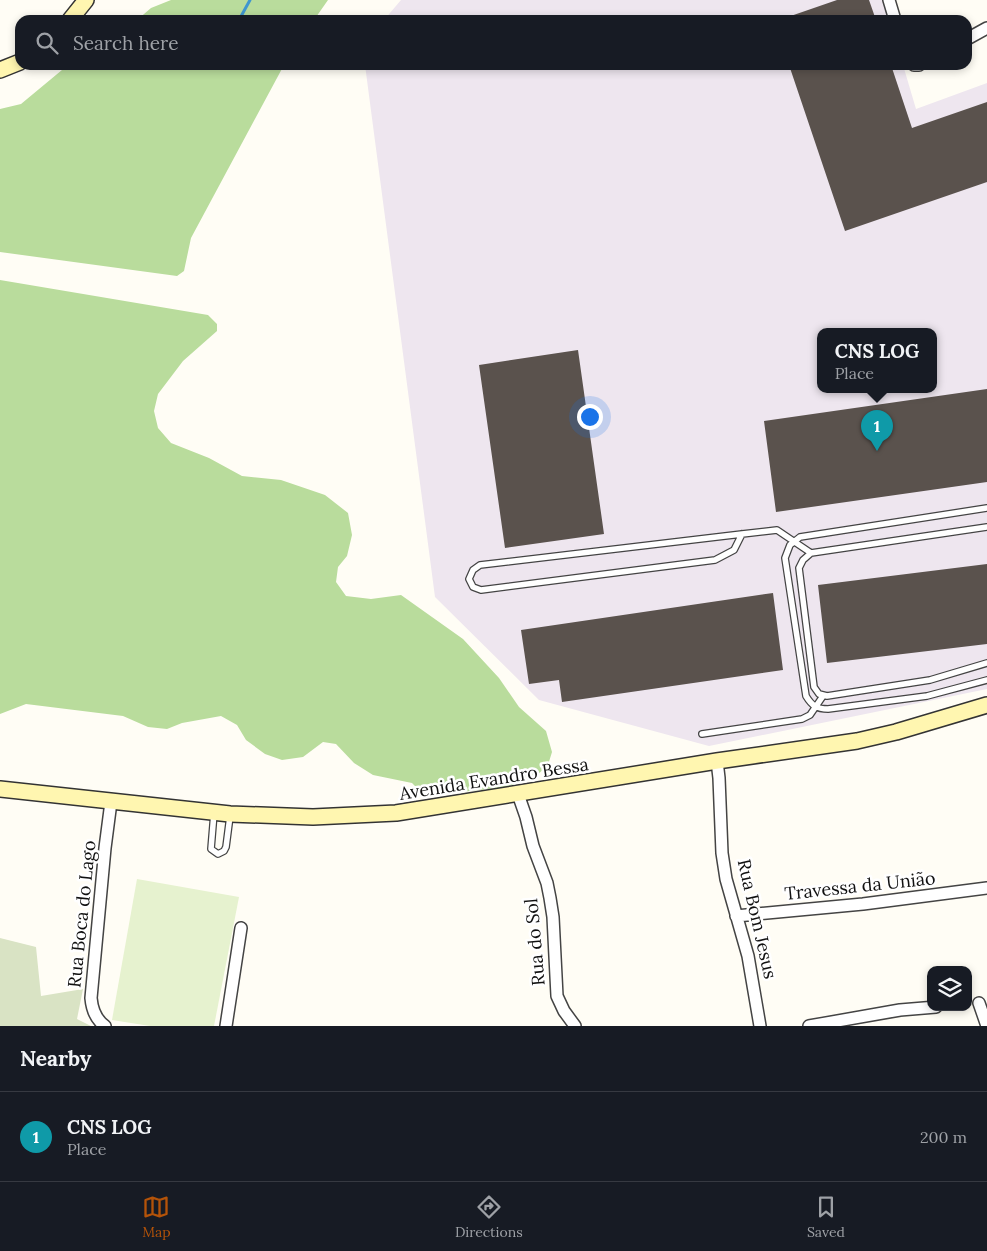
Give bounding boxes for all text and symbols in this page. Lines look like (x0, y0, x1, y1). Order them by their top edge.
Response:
search box (15, 15, 972, 70)
icon: search (33, 29, 61, 57)
text: Search here (73, 31, 179, 55)
popup (817, 328, 937, 393)
text: CNS LOG (835, 339, 919, 363)
text: Place (835, 363, 874, 383)
your location (577, 404, 603, 430)
pin: 1 (861, 410, 893, 451)
street label: Avenida Evandro Bessa (397, 752, 590, 805)
street label: Rua Boca do Lago (62, 839, 101, 989)
street label: Rua Bom Jesus (733, 857, 782, 981)
street label: Travessa da União (783, 866, 937, 905)
street label: Rua do Sol (519, 897, 550, 987)
map controls (927, 966, 972, 1011)
button: layers (927, 966, 972, 1011)
text: Nearby (20, 1045, 91, 1072)
text: CNS LOG (67, 1115, 152, 1139)
text: 1 (33, 1127, 39, 1147)
text: 200 m (920, 1127, 967, 1147)
text: Place (67, 1139, 106, 1159)
tab: Map (142, 1193, 171, 1241)
tab: Directions (455, 1193, 523, 1241)
tab: Saved (807, 1193, 845, 1241)

